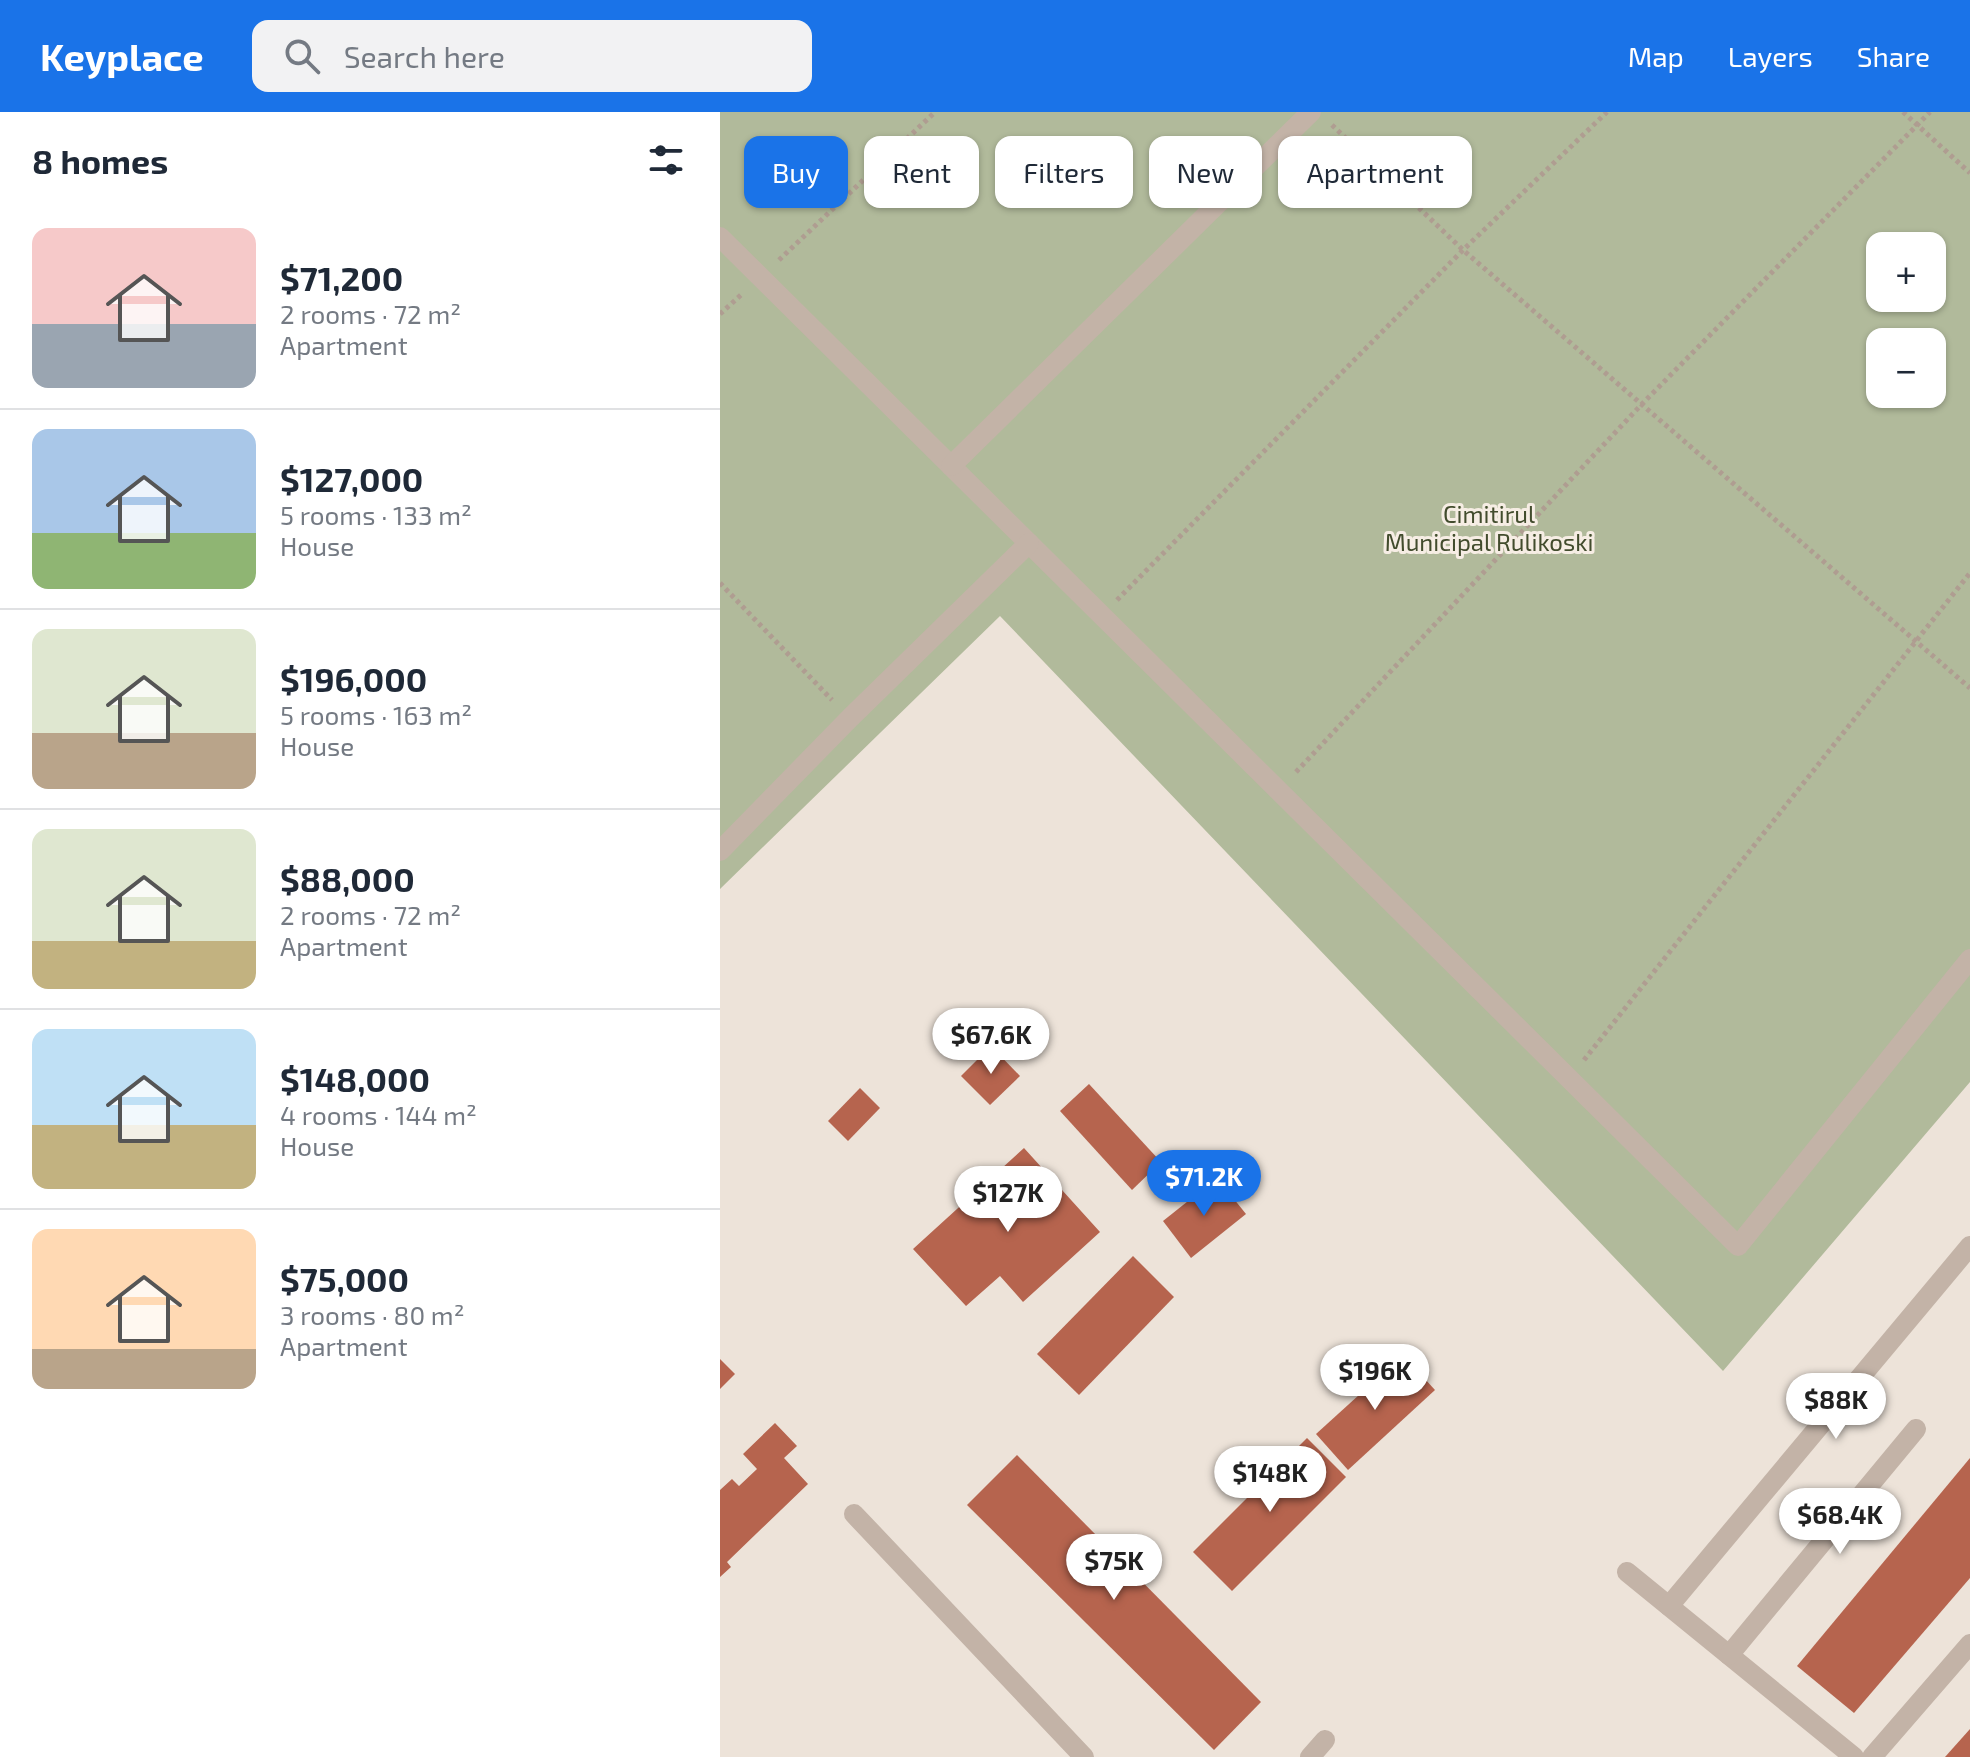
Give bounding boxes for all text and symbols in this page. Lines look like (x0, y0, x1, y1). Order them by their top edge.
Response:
search box (252, 20, 812, 92)
text: Keyplace (40, 33, 204, 79)
icon: search (280, 34, 324, 78)
text: Search here (344, 38, 505, 74)
text: Map (1628, 39, 1684, 73)
text: Layers (1728, 39, 1813, 73)
text: Share (1857, 39, 1930, 73)
chip: Buy (744, 136, 848, 208)
chip: Rent (864, 136, 979, 208)
chip: Filters (995, 136, 1133, 208)
chip: New (1149, 136, 1262, 208)
chip: Apartment (1278, 136, 1472, 208)
icon: filters (644, 138, 688, 182)
text: 8 homes (32, 140, 168, 181)
map controls (1866, 232, 1946, 408)
button: + (1866, 232, 1946, 312)
text: $71,200 (280, 257, 403, 298)
icon: home (96, 260, 192, 356)
text: 2 rooms · 72 m² (280, 298, 461, 329)
button: − (1866, 328, 1946, 408)
text: Apartment (280, 329, 408, 360)
text: $127,000 (280, 458, 423, 499)
icon: home (96, 461, 192, 557)
text: 5 rooms · 133 m² (280, 499, 472, 530)
park label: Cimitirul Municipal Rulikoski (1385, 499, 1593, 556)
text: House (280, 530, 354, 561)
text: $196,000 (280, 658, 427, 699)
icon: home (96, 661, 192, 757)
text: 5 rooms · 163 m² (280, 699, 472, 730)
text: House (280, 730, 354, 761)
text: $88,000 (280, 858, 415, 899)
icon: home (96, 861, 192, 957)
text: 2 rooms · 72 m² (280, 899, 461, 930)
text: Apartment (280, 930, 408, 961)
pin: $67.6K (926, 1008, 1056, 1076)
text: $67.6K (950, 1018, 1032, 1049)
text: $148,000 (280, 1058, 430, 1099)
icon: home (96, 1061, 192, 1157)
text: 4 rooms · 144 m² (280, 1099, 477, 1130)
text: House (280, 1130, 354, 1161)
pin: $71.2K (1139, 1150, 1269, 1218)
text: $71.2K (1165, 1160, 1243, 1191)
pin: $127K (952, 1166, 1064, 1234)
text: $127K (972, 1176, 1044, 1207)
text: $75,000 (280, 1258, 409, 1299)
icon: home (96, 1261, 192, 1357)
text: 3 rooms · 80 m² (280, 1299, 464, 1330)
text: Apartment (280, 1330, 408, 1361)
pin: $196K (1319, 1344, 1431, 1412)
text: $196K (1338, 1354, 1412, 1385)
pin: $88K (1789, 1373, 1883, 1441)
text: $88K (1804, 1383, 1868, 1414)
pin: $148K (1214, 1446, 1326, 1514)
text: $148K (1232, 1456, 1308, 1487)
pin: $68.4K (1775, 1488, 1905, 1556)
text: $68.4K (1797, 1498, 1883, 1529)
pin: $75K (1067, 1534, 1161, 1602)
text: $75K (1084, 1544, 1144, 1575)

